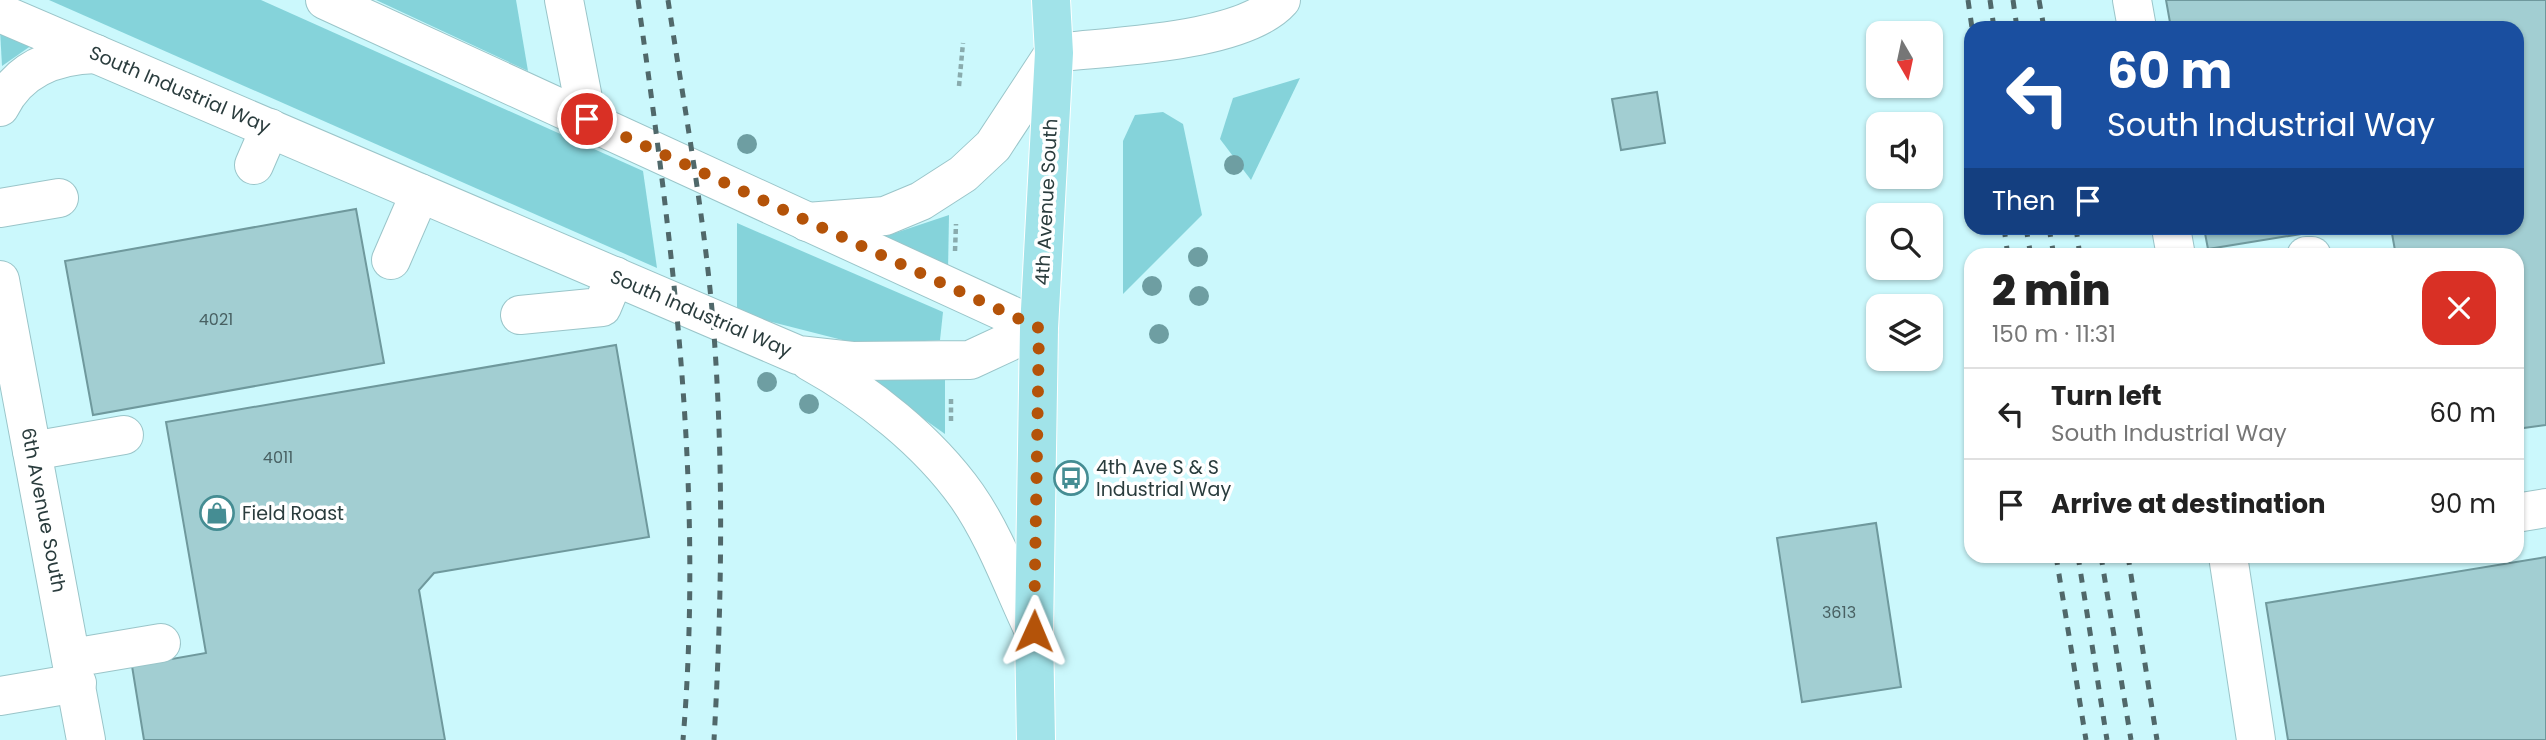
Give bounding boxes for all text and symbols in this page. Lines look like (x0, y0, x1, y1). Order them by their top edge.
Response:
north arrow (1866, 21, 1942, 98)
map controls (1866, 21, 1943, 371)
text: 60 m (2107, 37, 2232, 105)
street label: South Industrial Way (85, 39, 275, 140)
icon: left (1992, 49, 2083, 140)
pin (557, 89, 617, 149)
icon: arrive (568, 100, 606, 138)
text: South Industrial Way (2107, 102, 2435, 147)
button: sound (1866, 112, 1943, 189)
street label: 4th Avenue South (1029, 118, 1064, 286)
icon: arrive (2069, 182, 2107, 220)
text: Then (1992, 183, 2055, 219)
button: search (1866, 203, 1943, 280)
text: 2 min (1992, 261, 2110, 320)
street label: South Industrial Way (606, 263, 796, 364)
button: close (2422, 271, 2496, 345)
button: layers (1866, 294, 1943, 371)
house number: 4021 (199, 308, 233, 331)
text: 150 m · 11:31 (1992, 318, 2116, 350)
text: Turn left (2051, 378, 2162, 414)
icon: left (1992, 395, 2030, 433)
text: 60 m (2429, 395, 2496, 431)
text: South Industrial Way (2051, 417, 2287, 449)
street label: 6th Avenue South (14, 425, 73, 595)
house number: 4011 (263, 446, 293, 469)
place label: 4th Ave S & S Industrial Way (1096, 454, 1231, 503)
bus stop icon: 4th Ave S & S Industrial Way (1052, 459, 1090, 497)
icon: arrive (1992, 486, 2030, 524)
text: Arrive at destination (2051, 486, 2326, 522)
text: 90 m (2430, 486, 2496, 522)
shop icon: Field Roast (198, 494, 236, 532)
place label: Field Roast (242, 500, 344, 527)
position arrow (997, 594, 1071, 668)
house number: 3613 (1822, 601, 1856, 624)

